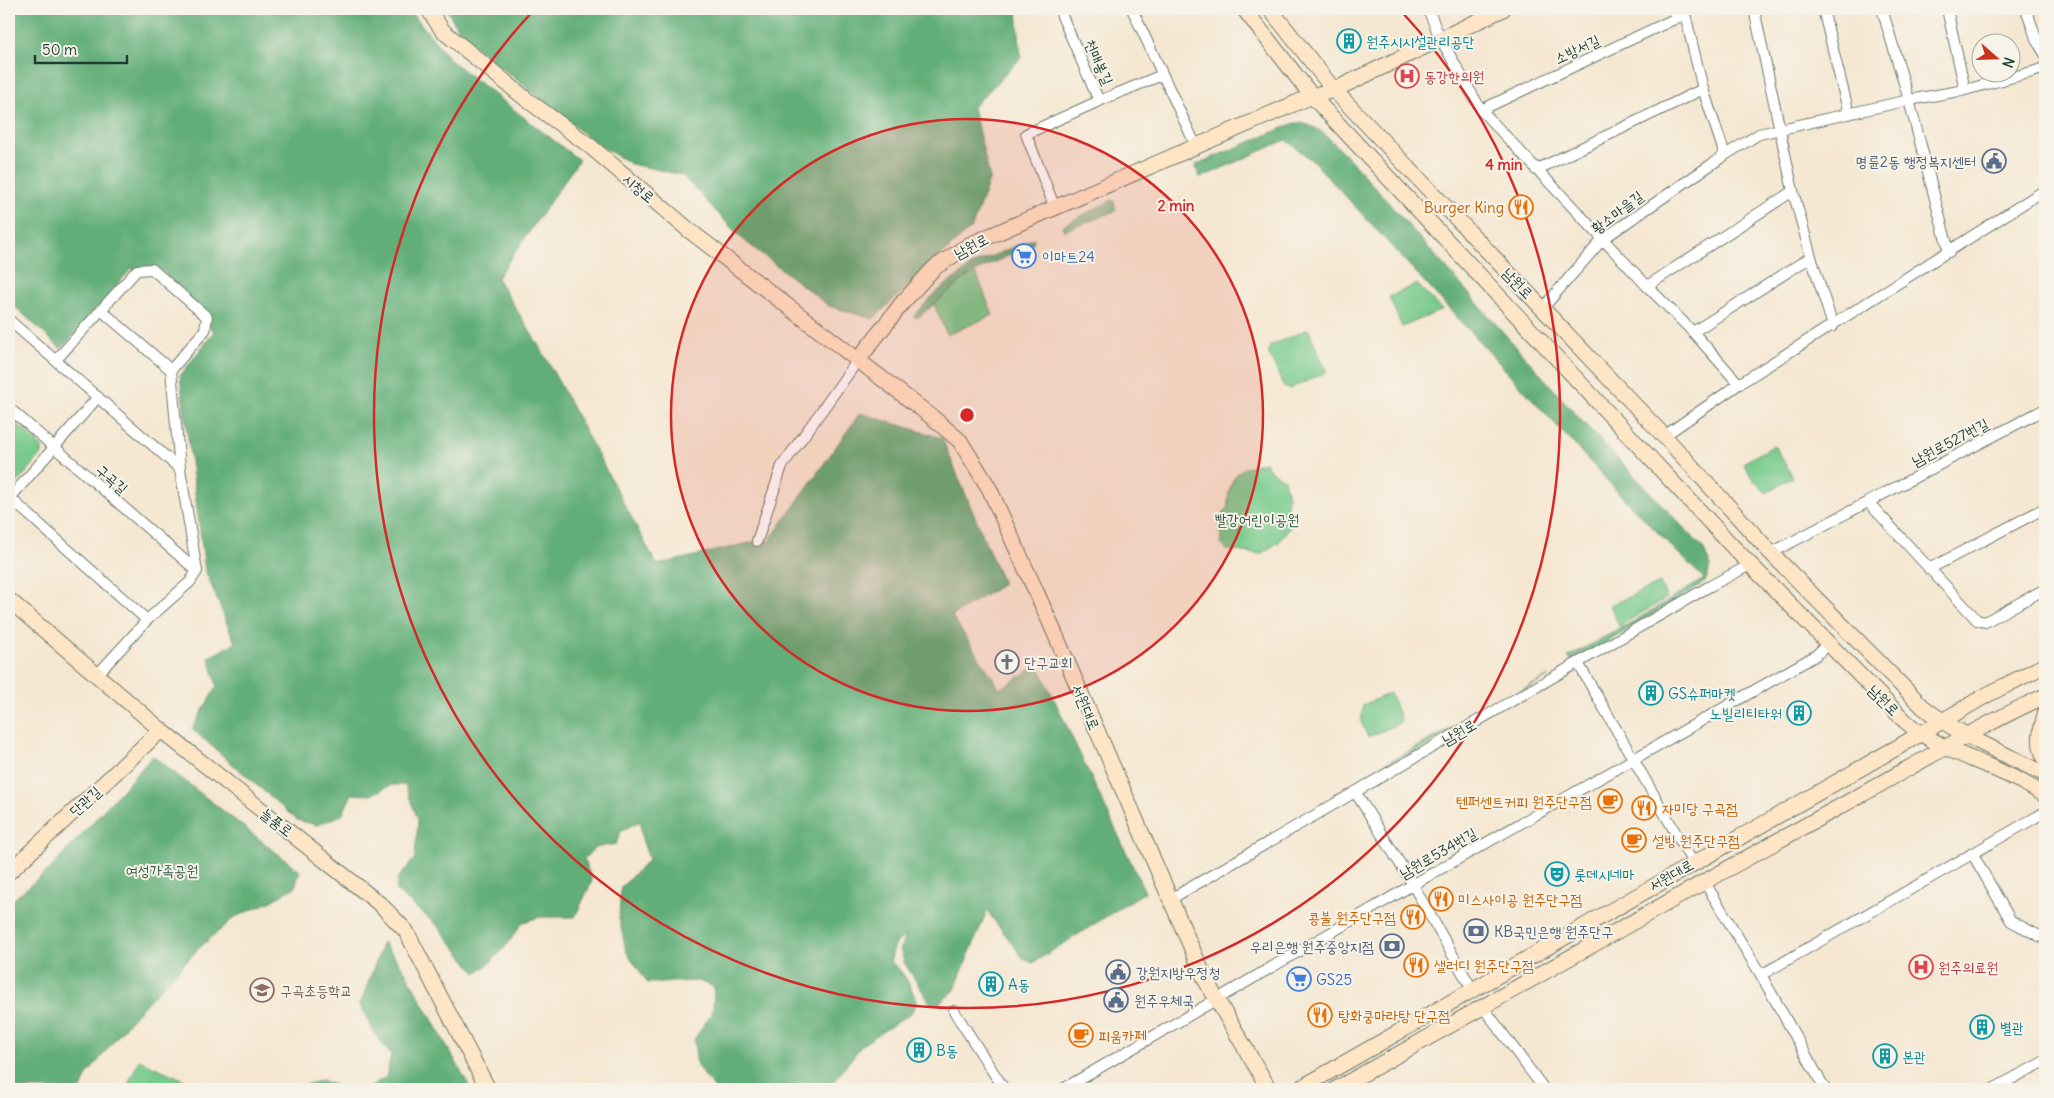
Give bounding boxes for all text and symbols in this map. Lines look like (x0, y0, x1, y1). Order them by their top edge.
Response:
building icon: 원주시시설관리공단 (1336, 28, 1362, 54)
street label: 소방서길 (1551, 30, 1603, 68)
scale bar (35, 32, 128, 64)
place label: 원주시시설관리공단 (1366, 32, 1475, 51)
north arrow (1972, 32, 2022, 82)
street label: 천매봉길 (1081, 36, 1117, 88)
text: 50 m (42, 40, 77, 59)
text: N (1998, 55, 2018, 70)
hospital icon: 동강한의원 (1394, 63, 1420, 89)
place label: 동강한의원 (1424, 67, 1484, 86)
public building icon: 명륜2동 행정복지센터 (1981, 148, 2007, 174)
place label: 명륜2동 행정복지센터 (1856, 152, 1976, 171)
text: 4 min (1485, 155, 1523, 174)
street label: 시청로 (619, 169, 659, 207)
street label: 황소마을길 (1587, 186, 1647, 238)
restaurant icon: Burger King (1508, 194, 1534, 220)
text: 2 min (1158, 196, 1195, 215)
place label: Burger King (1424, 198, 1504, 217)
street label: 남원로 (951, 229, 991, 263)
supermarket icon: 이마트24 (1011, 243, 1037, 269)
place label: 이마트24 (1042, 247, 1095, 266)
street label: 남원로 (1499, 263, 1537, 303)
centre of rings (958, 406, 976, 424)
street label: 남원로527번길 (1908, 414, 1992, 470)
street label: 구곡길 (92, 460, 132, 498)
park label: 빨강어린이공원 (1215, 510, 1299, 529)
church icon: 단구교회 (994, 649, 1020, 675)
place label: 단구교회 (1024, 653, 1072, 672)
building icon: GS슈퍼마켓 (1638, 680, 1664, 706)
street label: 남원로 (1864, 680, 1904, 720)
street label: 서원대로 (1068, 681, 1104, 733)
place label: GS슈퍼마켓 (1668, 684, 1735, 703)
building icon: 노빌리티타워 (1786, 700, 1812, 726)
place label: 노빌리티타워 (1710, 704, 1782, 723)
street label: 남원로 (1439, 715, 1479, 749)
street label: 단관길 (65, 782, 105, 820)
cafe icon: 텐퍼센트커피 원주단구점 (1597, 788, 1623, 814)
place label: 텐퍼센트커피 원주단구점 (1456, 792, 1592, 811)
restaurant icon: 자미당 구곡점 (1631, 795, 1657, 821)
place label: 자미당 구곡점 (1662, 799, 1738, 818)
street label: 늘품로 (257, 803, 297, 841)
street label: 남원로534번길 (1396, 823, 1480, 883)
cafe icon: 설빙 원주단구점 (1621, 827, 1647, 853)
place label: 설빙 원주단구점 (1652, 831, 1740, 850)
street label: 서원대로 (1645, 855, 1697, 895)
park label: 여성가족공원 (126, 861, 198, 880)
theatre icon: 롯데시네마 (1544, 861, 1570, 887)
place label: 롯데시네마 (1574, 865, 1634, 884)
restaurant icon: 미스사이공 원주단구점 (1428, 886, 1454, 912)
place label: 미스사이공 원주단구점 (1458, 890, 1582, 909)
restaurant icon: 콩불 원주단구점 (1400, 904, 1426, 930)
place label: 콩불 원주단구점 (1308, 908, 1396, 927)
bank icon: KB국민은행 원주단구 (1463, 918, 1489, 944)
place label: KB국민은행 원주단구 (1494, 922, 1613, 941)
bank icon: 우리은행 원주중앙지점 (1379, 933, 1405, 959)
place label: 우리은행 원주중앙지점 (1250, 937, 1374, 956)
restaurant icon: 샐러디 원주단구점 (1403, 952, 1429, 978)
hospital icon: 원주의료원 (1908, 954, 1934, 980)
place label: 샐러디 원주단구점 (1434, 956, 1534, 975)
place label: 원주의료원 (1938, 958, 1998, 977)
public building icon: 강원지방우정청 (1105, 959, 1131, 985)
place label: 강원지방우정청 (1136, 963, 1221, 982)
supermarket icon: GS25 (1286, 966, 1312, 992)
place label: GS25 (1316, 970, 1352, 989)
building icon: A동 (978, 971, 1004, 997)
place label: A동 (1008, 975, 1030, 994)
school or university icon: 구곡초등학교 (249, 977, 275, 1003)
place label: 구곡초등학교 (280, 981, 352, 1000)
public building icon: 원주우체국 (1103, 987, 1129, 1013)
place label: 원주우체국 (1134, 991, 1194, 1010)
restaurant icon: 탕화쿵마라탕 단구점 (1307, 1002, 1333, 1028)
place label: 탕화쿵마라탕 단구점 (1338, 1006, 1450, 1025)
building icon: 별관 (1969, 1014, 1995, 1040)
place label: 별관 (2000, 1018, 2024, 1037)
cafe icon: 피움카페 (1068, 1022, 1094, 1048)
place label: 피움카페 (1098, 1026, 1146, 1045)
building icon: B동 (906, 1037, 932, 1063)
place label: B동 (936, 1041, 958, 1060)
building icon: 본관 (1872, 1043, 1898, 1069)
place label: 본관 (1902, 1047, 1926, 1066)

